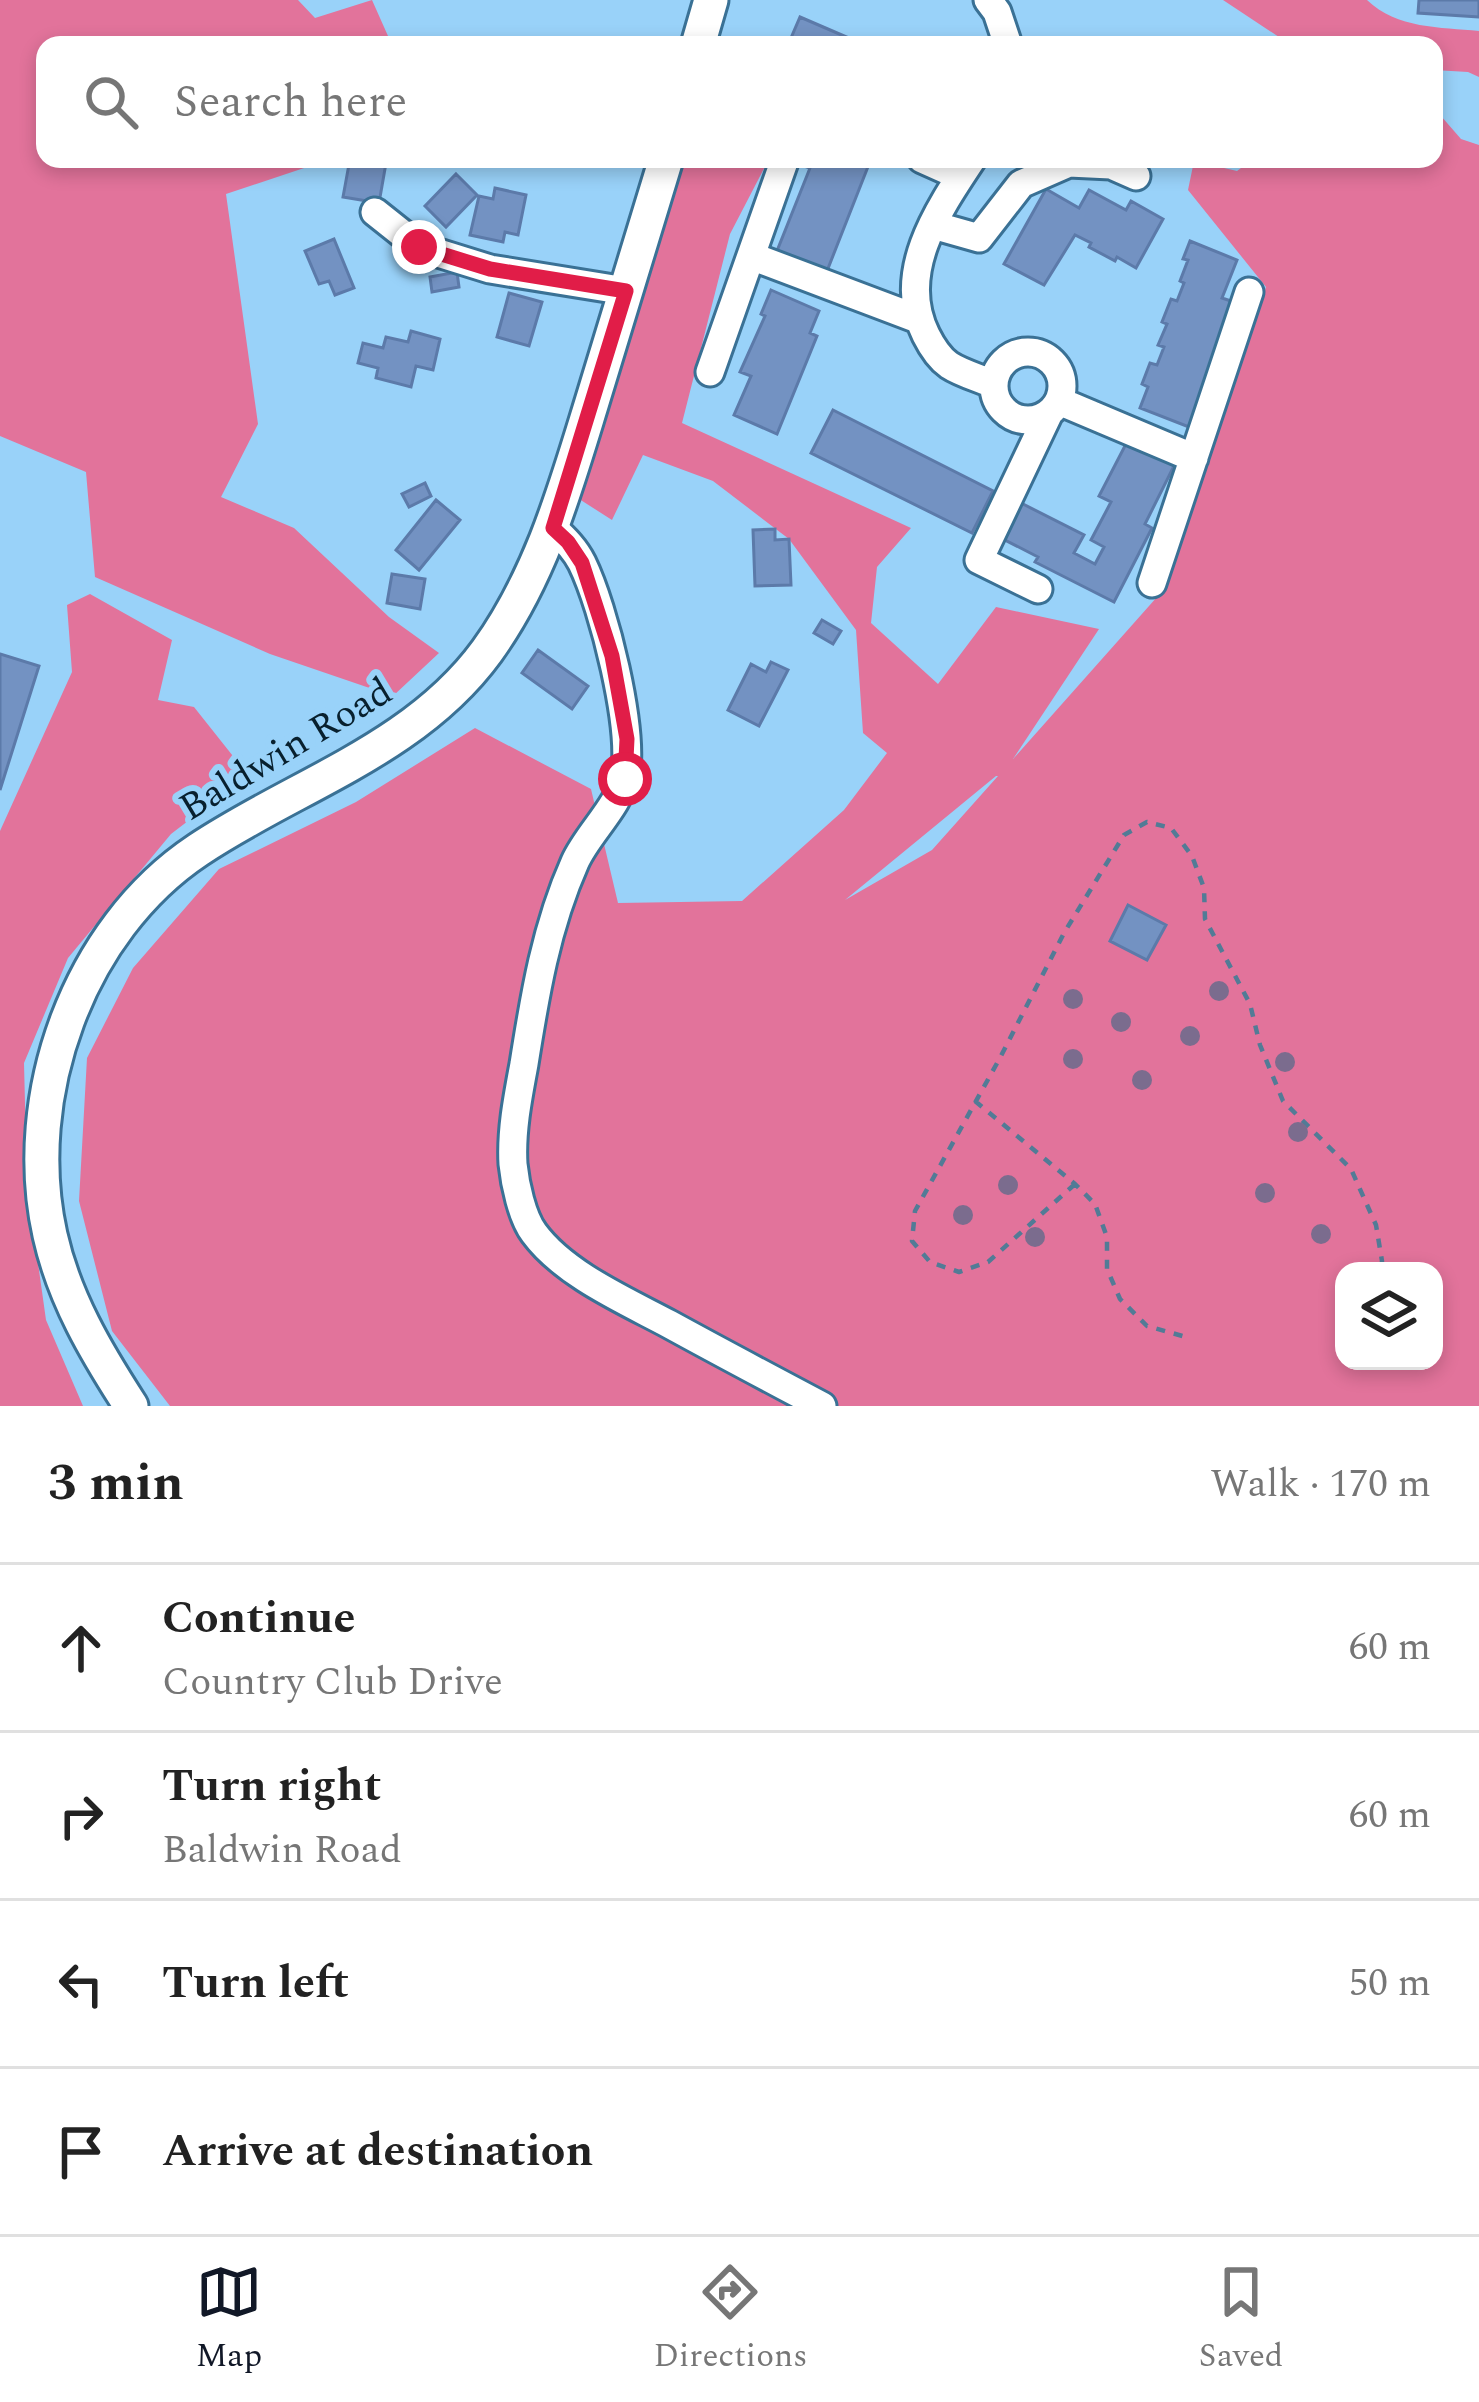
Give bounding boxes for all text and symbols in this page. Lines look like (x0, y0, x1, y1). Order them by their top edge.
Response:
search box (36, 36, 1443, 168)
text: Search here (174, 68, 407, 137)
icon: search (78, 69, 144, 135)
route end (392, 220, 446, 274)
street label: Baldwin Road (168, 663, 404, 837)
route start (598, 752, 652, 806)
map controls (1335, 1262, 1443, 1370)
button: layers (1335, 1262, 1443, 1370)
text: 3 min (48, 1445, 184, 1523)
text: Walk · 170 m (1210, 1455, 1431, 1514)
text: Continue (162, 1584, 355, 1653)
icon: ahead (48, 1615, 114, 1681)
text: 60 m (1349, 1618, 1431, 1677)
text: Country Club Drive (162, 1653, 503, 1712)
text: Turn right (162, 1752, 381, 1821)
icon: right (48, 1783, 114, 1849)
text: 60 m (1349, 1786, 1431, 1845)
text: Baldwin Road (162, 1821, 402, 1880)
text: Turn left (162, 1949, 349, 2018)
icon: left (48, 1951, 114, 2017)
text: 50 m (1349, 1954, 1431, 2013)
text: Arrive at destination (162, 2117, 593, 2186)
icon: arrive (48, 2119, 114, 2185)
tab: Map (196, 2259, 262, 2381)
tab: Directions (653, 2259, 807, 2381)
tab: Saved (1199, 2259, 1283, 2381)

